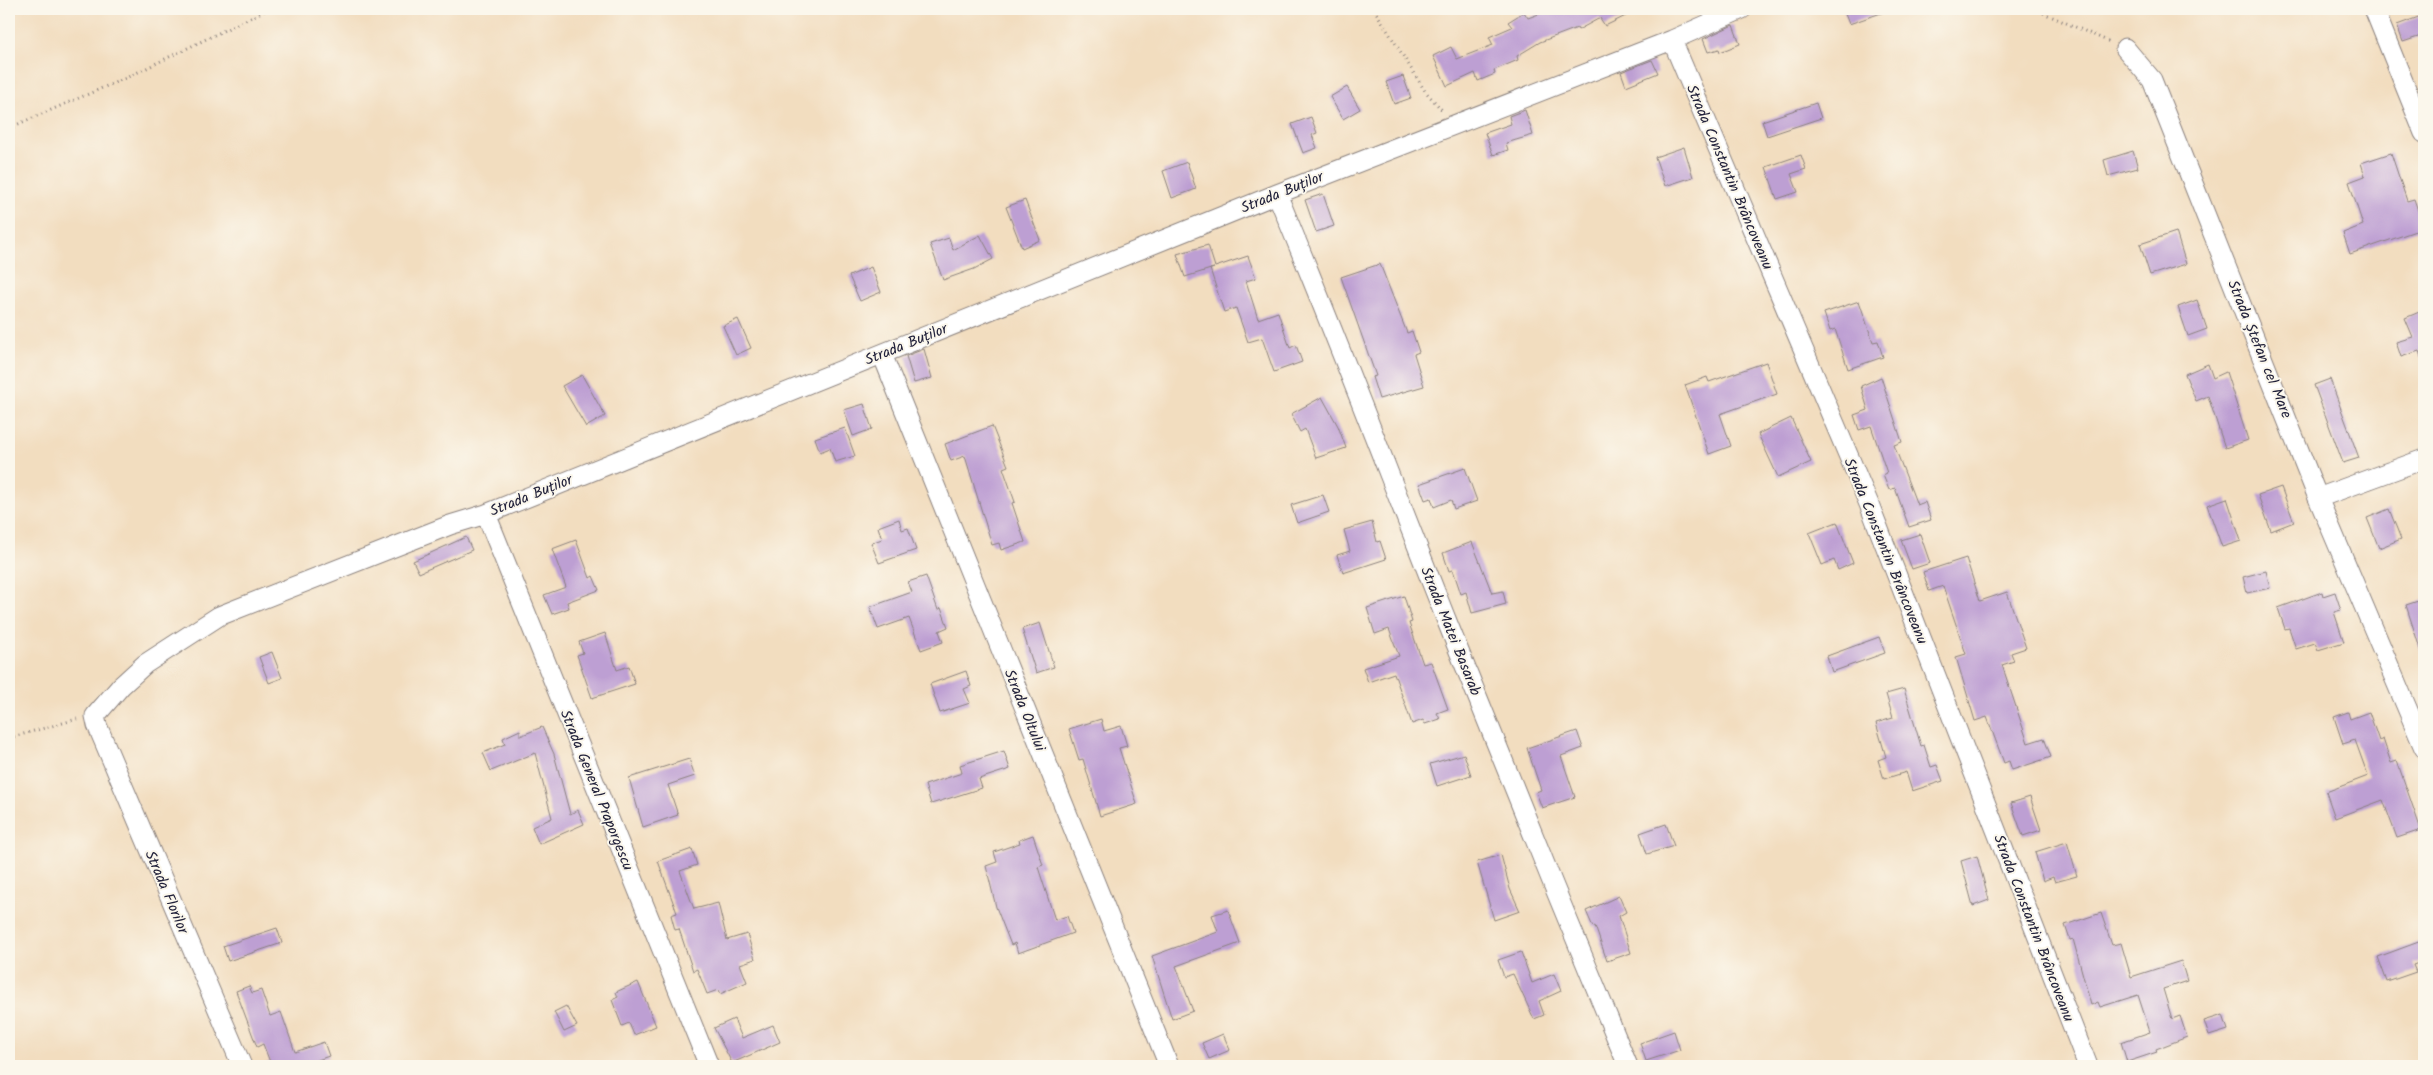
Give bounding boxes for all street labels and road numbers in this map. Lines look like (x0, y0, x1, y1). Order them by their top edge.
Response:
street label: Strada Constantin Brâncoveanu (1679, 81, 1779, 274)
street label: Strada Buților (1237, 165, 1328, 220)
street label: Strada Ștefan cel Mare (2220, 277, 2298, 422)
street label: Strada Buților (861, 317, 952, 372)
street label: Strada Constantin Brâncoveanu (1837, 455, 1933, 648)
street label: Strada Buților (486, 468, 577, 523)
street label: Strada Matei Basarab (1413, 563, 1487, 700)
street label: Strada Oltului (997, 666, 1052, 756)
street label: Strada General Praporgescu (553, 706, 639, 875)
street label: Strada Constantin Brâncoveanu (1986, 831, 2080, 1026)
street label: Strada Florilor (138, 847, 195, 939)

